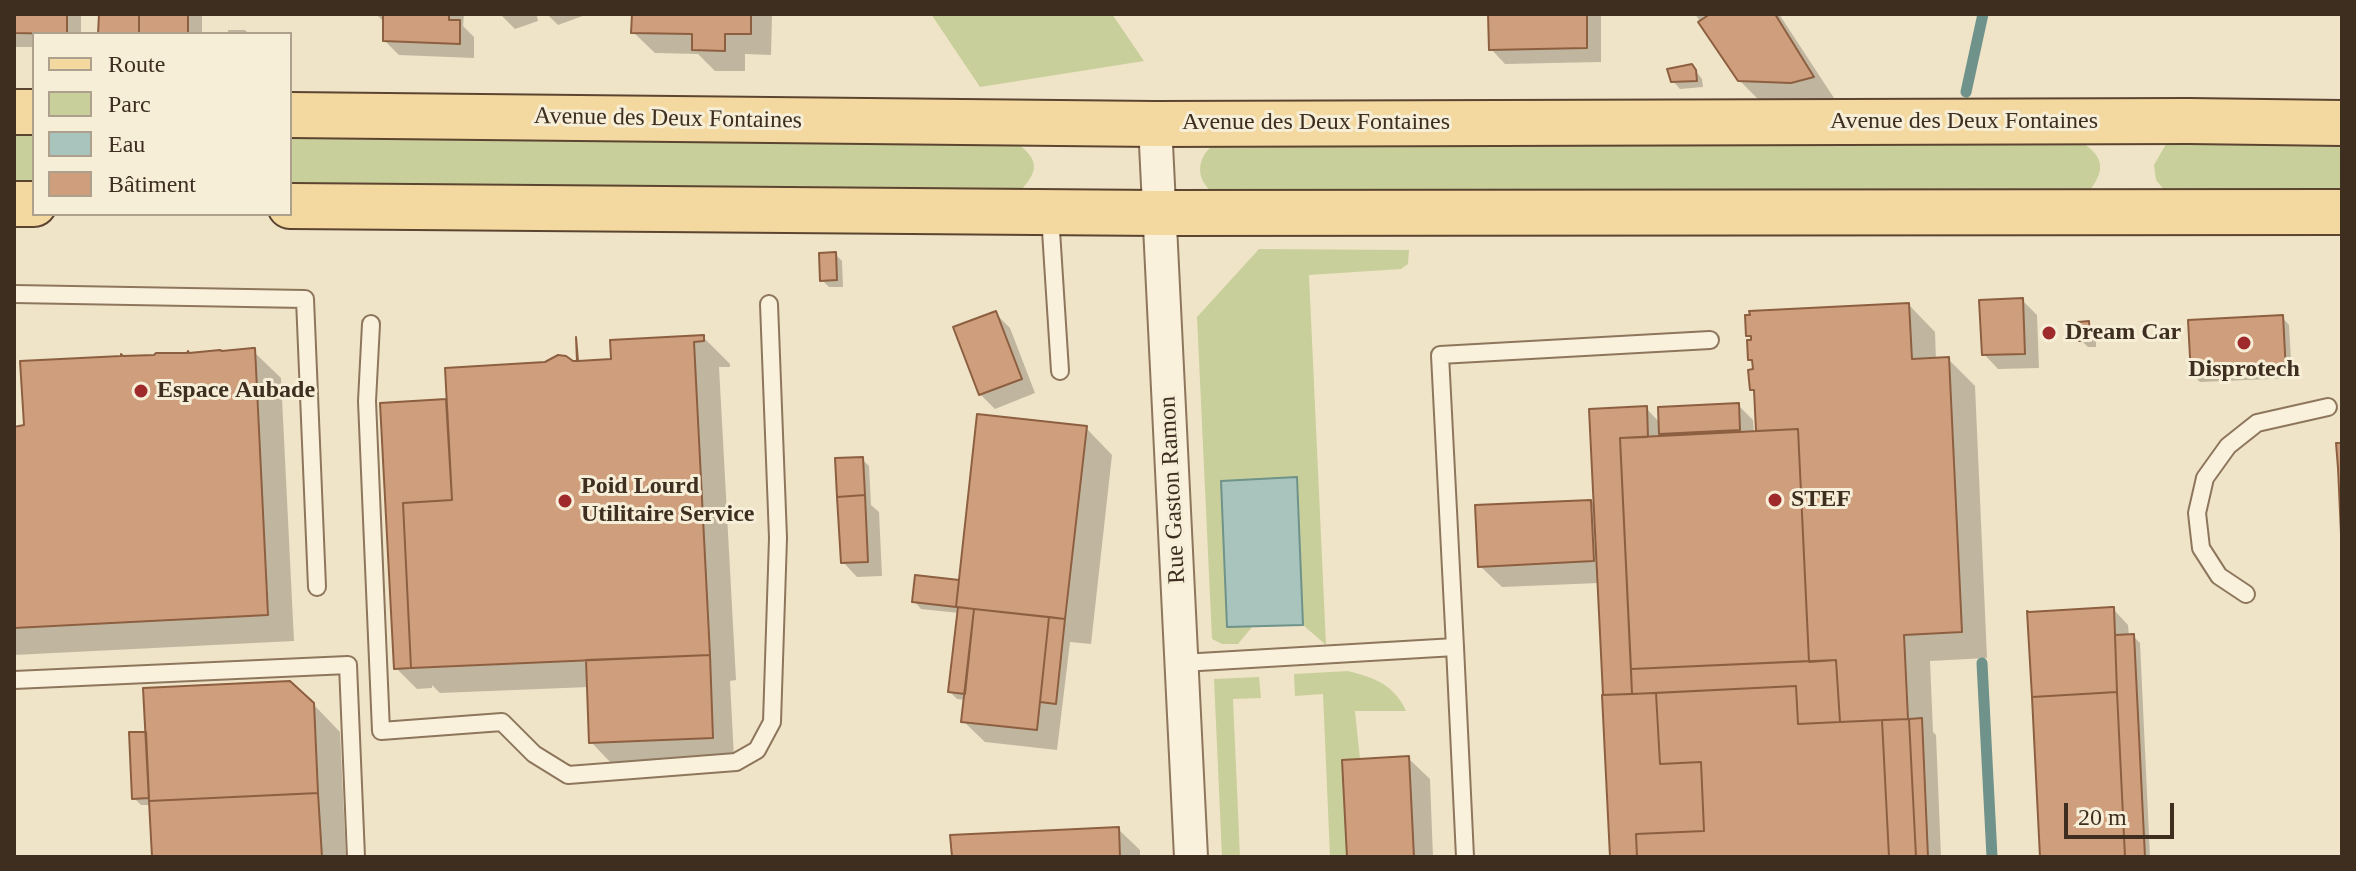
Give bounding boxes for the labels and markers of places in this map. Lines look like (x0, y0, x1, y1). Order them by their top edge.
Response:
place label: Dream Car (2065, 319, 2181, 347)
marker: Dream Car (2040, 324, 2058, 342)
marker: Disprotech (2235, 334, 2253, 352)
place label: Disprotech (2188, 356, 2300, 384)
place label: Espace Aubade (157, 377, 315, 405)
marker: Espace Aubade (132, 382, 150, 400)
place label: Poid Lourd Utilitaire Service (581, 473, 754, 529)
place label: STEF (1791, 486, 1851, 514)
marker: STEF (1766, 491, 1784, 509)
marker: Poid Lourd Utilitaire Service (556, 492, 574, 510)

